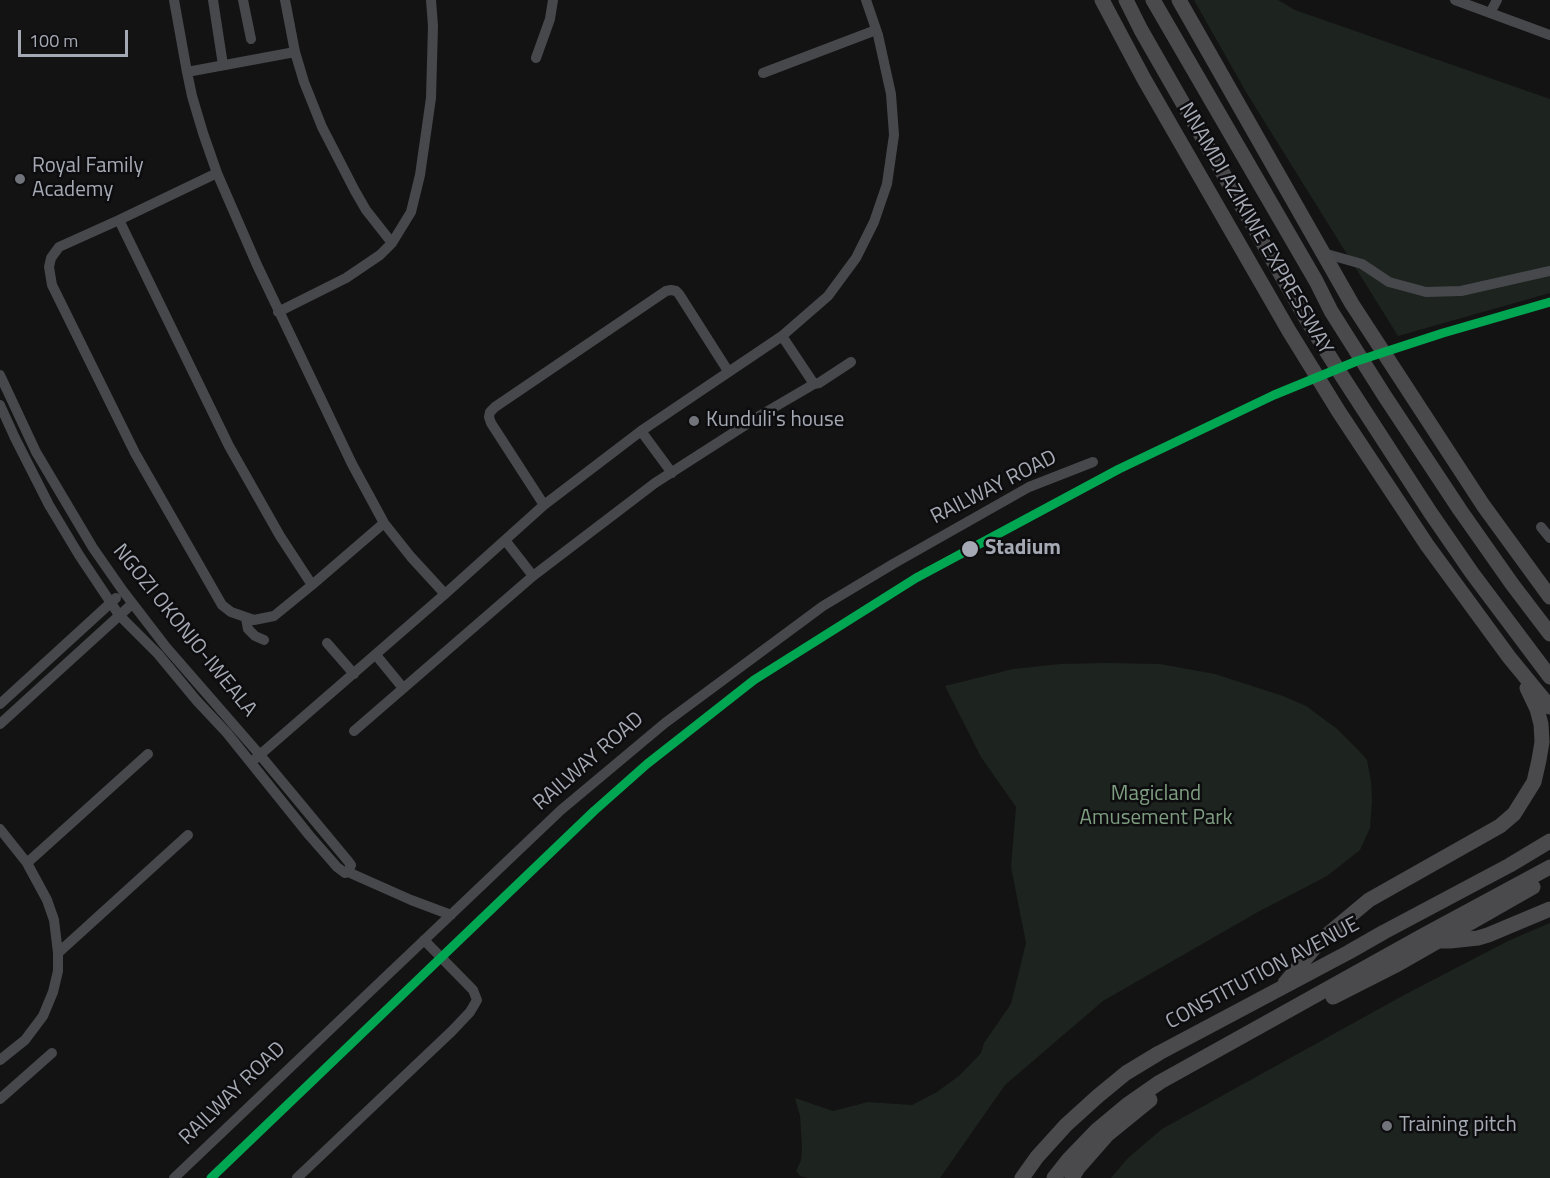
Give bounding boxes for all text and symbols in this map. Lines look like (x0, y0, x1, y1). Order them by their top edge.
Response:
scale bar (21, 18, 130, 56)
text: 100 m (29, 27, 78, 54)
street label: NNAMDI AZIKIWE EXPRESSWAY (1172, 99, 1338, 359)
place label: Royal Family Academy (32, 154, 144, 204)
marker: Royal Family Academy (13, 172, 27, 186)
place label: Kunduli's house (706, 408, 844, 434)
marker: Kunduli's house (687, 414, 701, 428)
street label: RAILWAY ROAD (927, 446, 1061, 530)
place label: Stadium (985, 536, 1061, 562)
marker: Stadium (960, 539, 980, 559)
street label: NGOZI OKONJO-IWEALA (107, 540, 261, 722)
street label: RAILWAY ROAD (529, 707, 649, 817)
park label: Magicland Amusement Park (1079, 782, 1233, 832)
street label: CONSTITUTION AVENUE (1162, 912, 1364, 1036)
street label: RAILWAY ROAD (175, 1037, 291, 1151)
place label: Training pitch (1399, 1113, 1517, 1139)
marker: Training pitch (1380, 1119, 1394, 1133)

